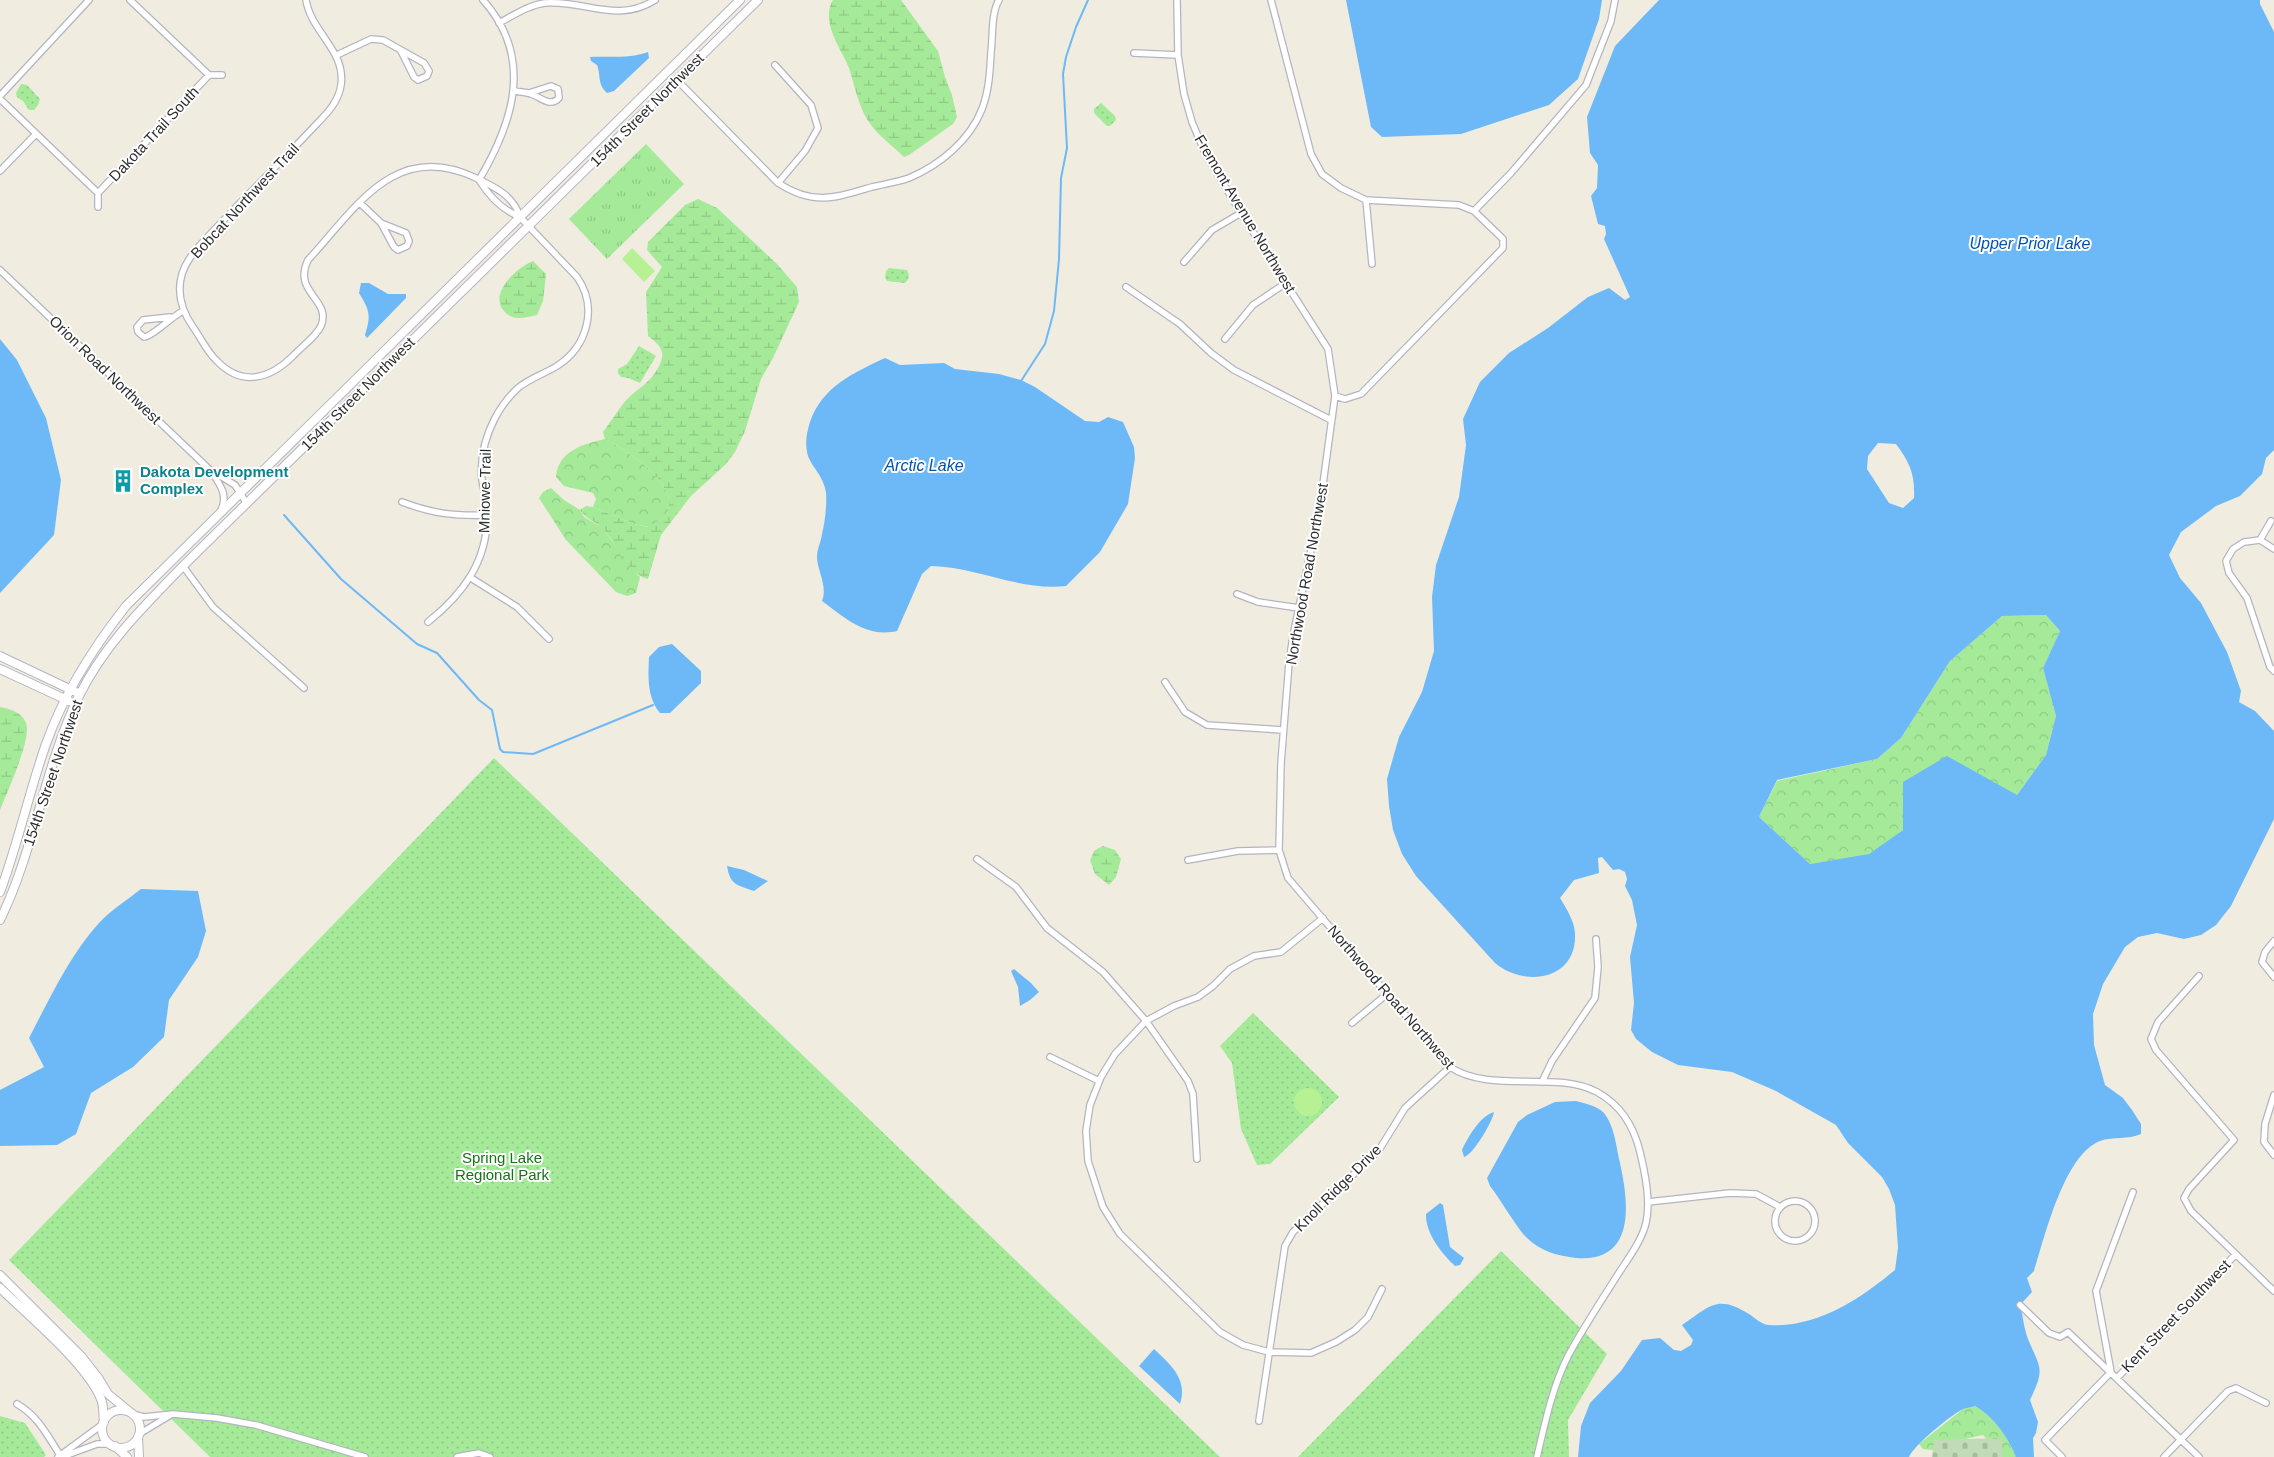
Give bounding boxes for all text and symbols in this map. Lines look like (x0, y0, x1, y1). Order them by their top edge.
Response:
street label: 154th Street Northwest (586, 49, 707, 170)
street label: Dakota Trail South (105, 83, 202, 185)
street label: Fremont Avenue Northwest (1191, 132, 1300, 297)
street label: Bobcat Northwest Trail (187, 140, 302, 262)
water label: Upper Prior Lake (1970, 235, 2091, 252)
street label: Orion Road Northwest (46, 312, 165, 428)
street label: 154th Street Northwest (297, 333, 418, 454)
street label: Mniowe Trail (475, 449, 494, 533)
water label: Arctic Lake (883, 457, 964, 474)
place label: Dakota Development Complex (140, 463, 288, 497)
building icon: Dakota Development Complex (110, 468, 136, 494)
street label: Northwood Road Northwest (1282, 481, 1331, 666)
street label: 154th Street Northwest (20, 697, 86, 848)
street label: Northwood Road Northwest (1325, 922, 1459, 1072)
street label: Knoll Ridge Drive (1291, 1141, 1385, 1235)
park label: Spring Lake Regional Park (455, 1149, 550, 1183)
street label: Kent Street Southwest (2118, 1255, 2234, 1375)

